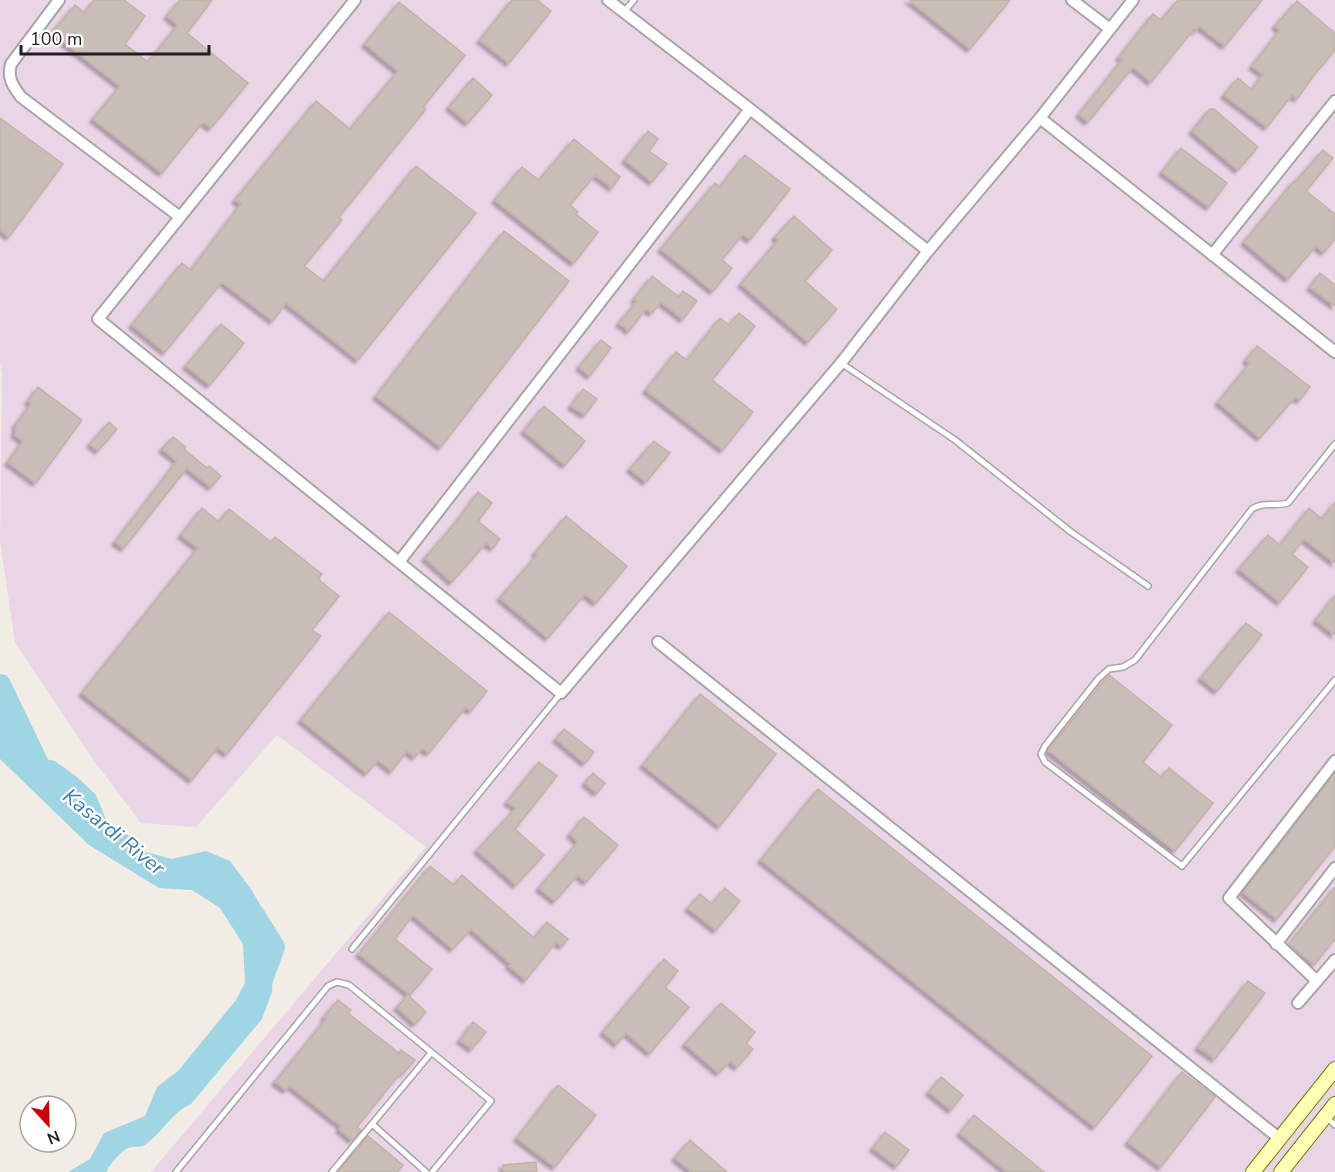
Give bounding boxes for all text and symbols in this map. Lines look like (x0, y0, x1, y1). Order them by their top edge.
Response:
scale bar (21, 18, 208, 56)
text: 100 m (30, 27, 82, 51)
water label: Kasardi River (57, 782, 171, 882)
north arrow (18, 1094, 78, 1154)
text: N (44, 1125, 63, 1149)

